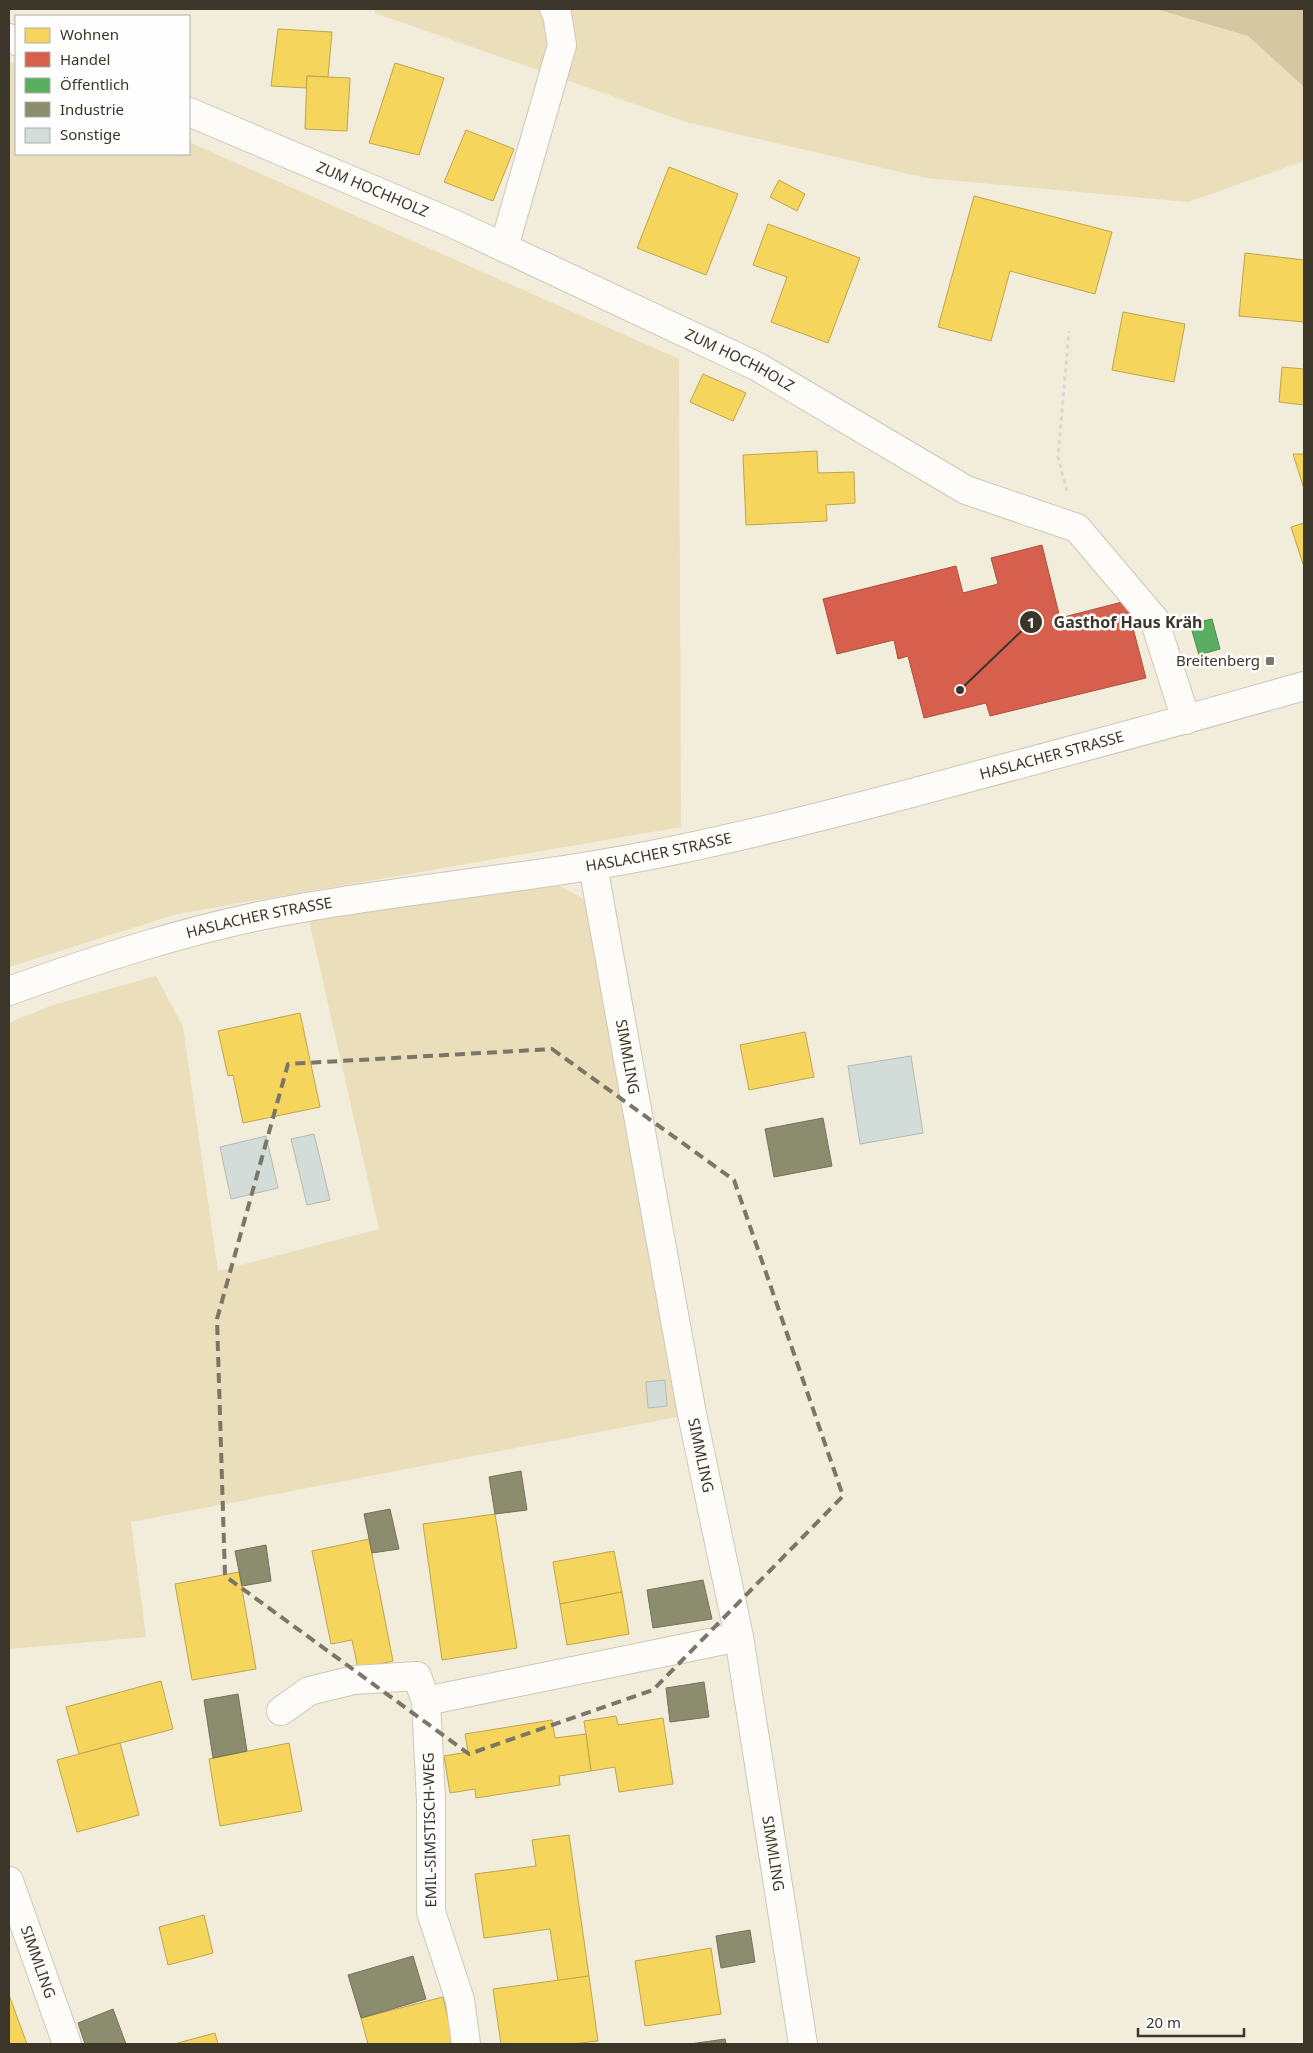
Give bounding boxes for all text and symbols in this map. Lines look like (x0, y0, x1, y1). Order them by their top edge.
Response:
legend (15, 15, 190, 155)
text: Wohnen (60, 24, 119, 44)
text: Handel (60, 49, 110, 69)
text: Öffentlich (60, 74, 129, 94)
text: Industrie (60, 99, 124, 119)
text: Sonstige (60, 124, 121, 144)
street label: ZUM HOCHHOLZ (314, 156, 432, 221)
street label: ZUM HOCHHOLZ (682, 323, 798, 395)
callout: Gasthof Haus Kräh (1018, 607, 1212, 638)
text: Gasthof Haus Kräh (1054, 611, 1202, 633)
text: 1 (1027, 612, 1035, 632)
place label: Breitenberg (1176, 650, 1260, 670)
marker: Breitenberg (1264, 655, 1276, 667)
street label: HASLACHER STRASSE (977, 726, 1126, 783)
street label: HASLACHER STRASSE (584, 827, 733, 875)
street label: HASLACHER STRASSE (184, 892, 333, 942)
street label: SIMMLING (612, 1018, 645, 1096)
street label: SIMMLING (684, 1416, 719, 1494)
street label: EMIL-SIMSTISCH-WEG (418, 1752, 440, 1908)
street label: SIMMLING (758, 1814, 790, 1892)
street label: SIMMLING (17, 1923, 61, 2001)
scale bar (1138, 2006, 1244, 2038)
text: 20 m (1146, 2012, 1181, 2032)

